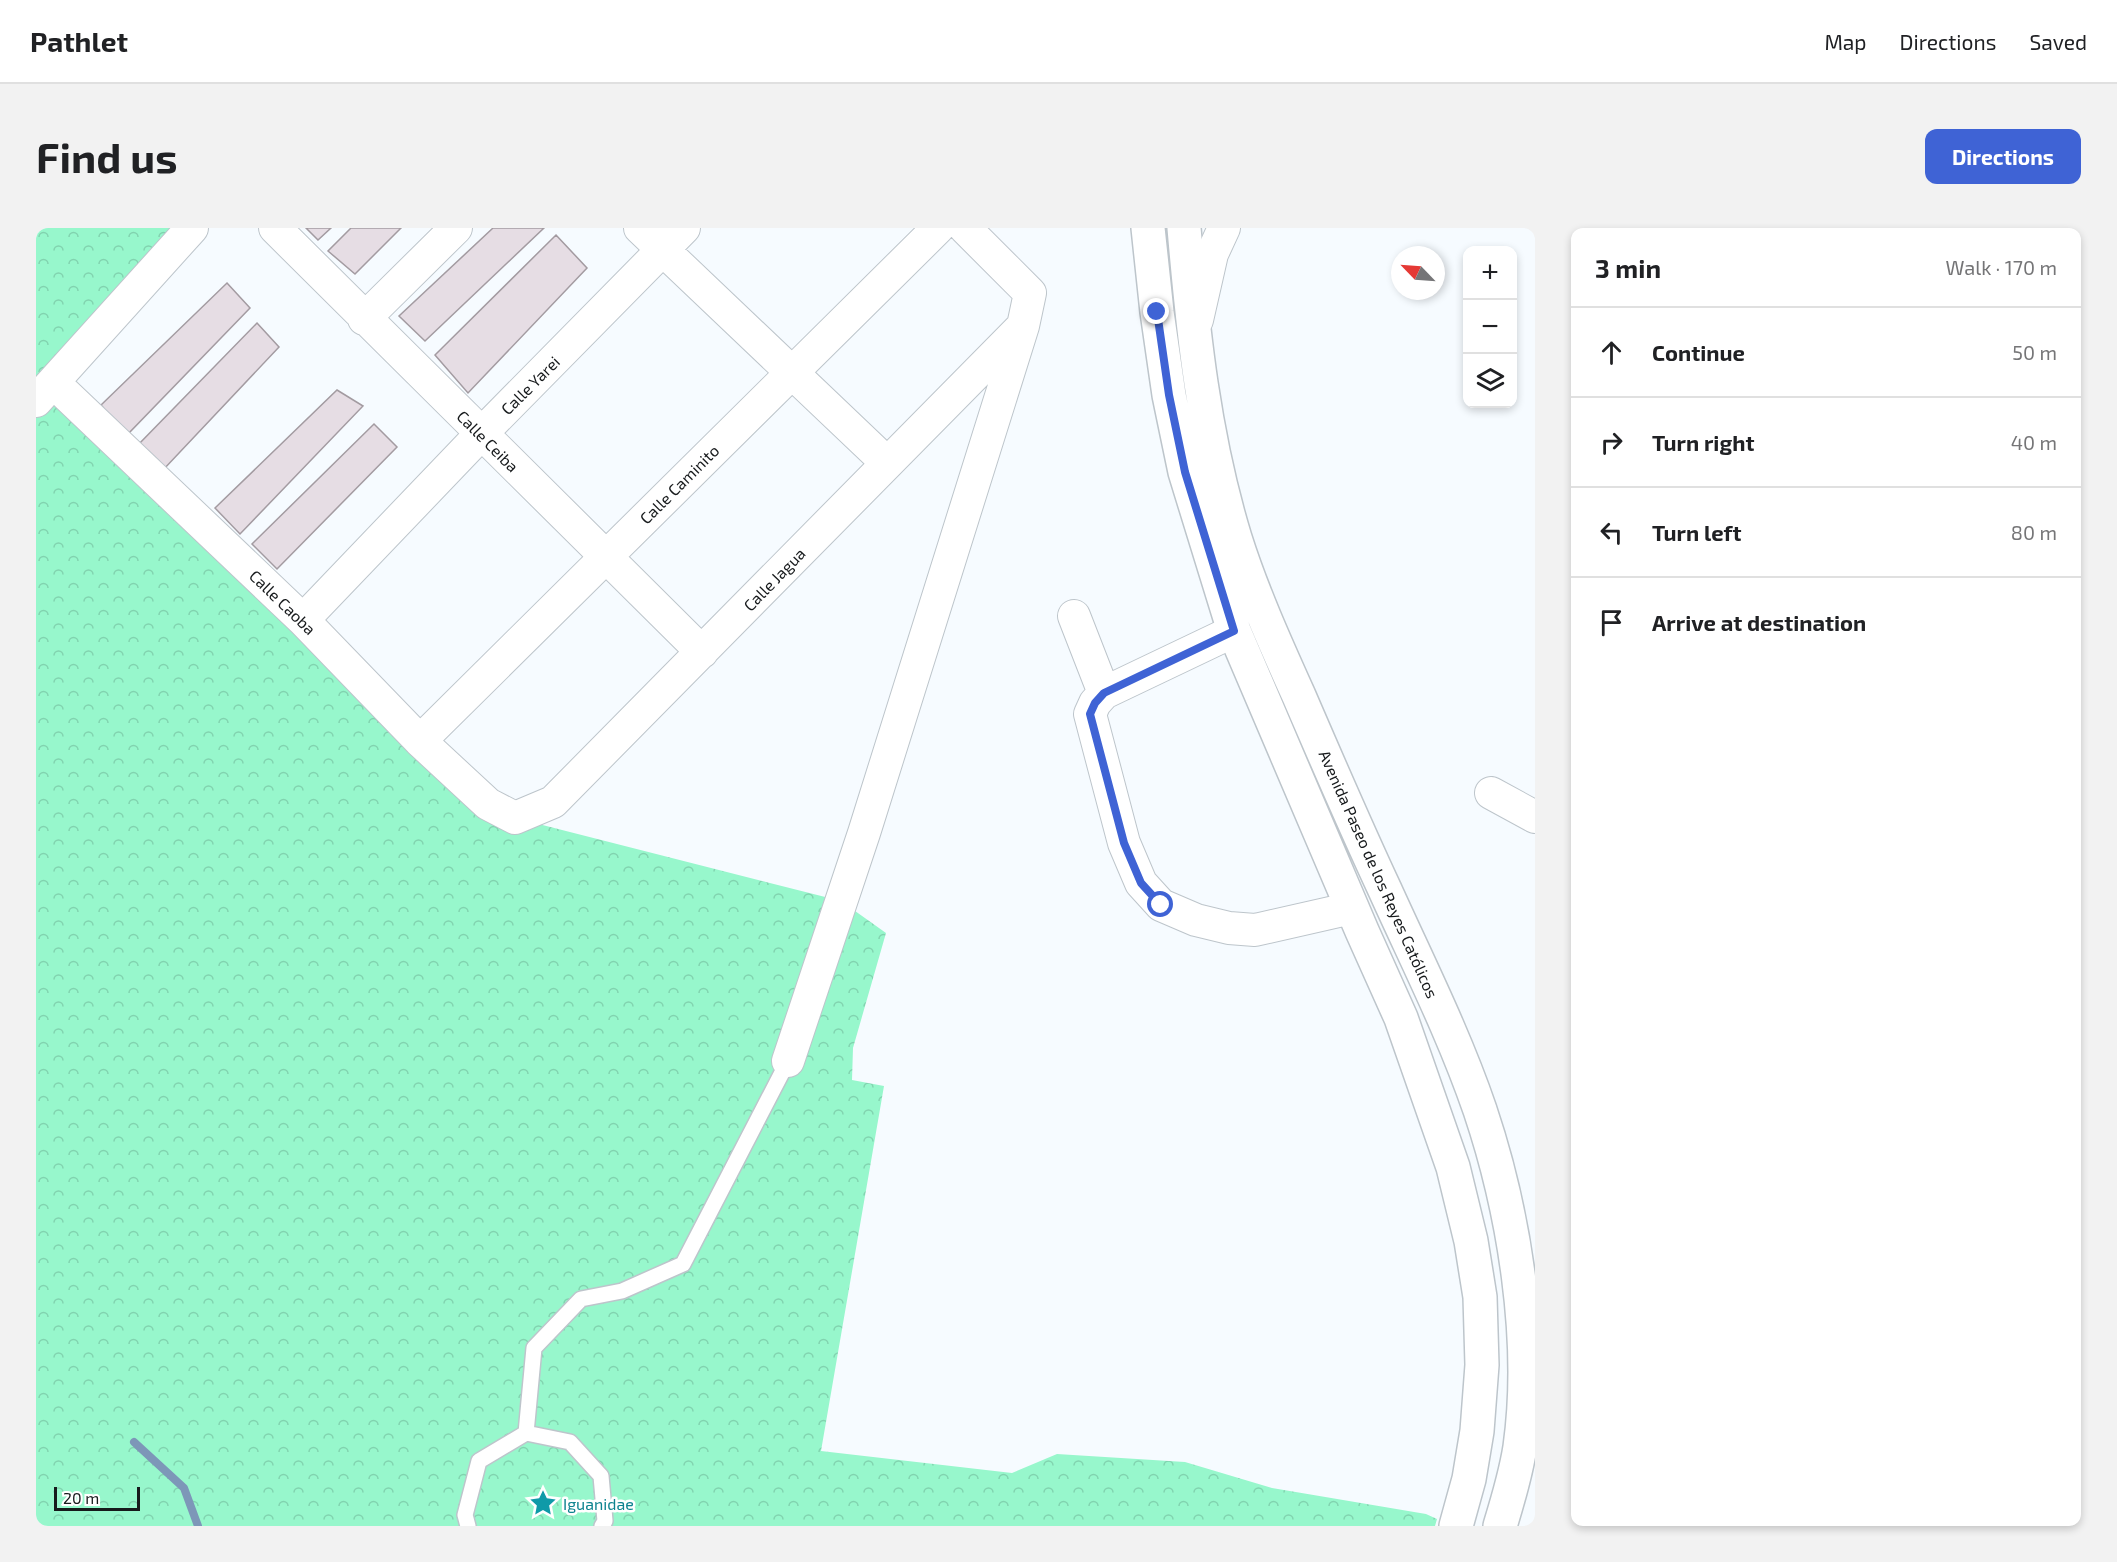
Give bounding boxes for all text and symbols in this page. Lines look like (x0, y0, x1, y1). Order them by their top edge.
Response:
text: Pathlet (30, 24, 128, 58)
text: Map (1824, 29, 1867, 54)
text: Directions (1900, 29, 1996, 54)
text: Saved (2029, 29, 2087, 54)
button: Directions (1925, 129, 2081, 184)
text: Find us (36, 131, 178, 181)
north arrow (1391, 246, 1445, 300)
map controls (1463, 246, 1517, 408)
button: + (1463, 246, 1517, 300)
text: 3 min (1595, 252, 1661, 283)
text: Walk · 170 m (1946, 255, 2057, 279)
route end (1143, 298, 1169, 324)
button: − (1463, 300, 1517, 354)
icon: ahead (1595, 336, 1628, 369)
text: Continue (1652, 339, 1745, 365)
text: 50 m (2012, 340, 2057, 364)
street label: Calle Yarei (497, 352, 563, 418)
button: layers (1463, 354, 1517, 408)
street label: Calle Ceiba (453, 406, 523, 476)
icon: right (1595, 426, 1628, 459)
text: Turn right (1652, 429, 1754, 455)
text: 40 m (2011, 430, 2057, 454)
street label: Calle Caminito (636, 441, 722, 527)
icon: left (1595, 516, 1628, 549)
text: Turn left (1652, 519, 1741, 545)
text: 80 m (2011, 520, 2057, 544)
street label: Calle Jagua (739, 544, 809, 614)
street label: Calle Caoba (246, 566, 320, 638)
icon: arrive (1595, 606, 1628, 639)
text: Arrive at destination (1652, 609, 1866, 635)
street label: Avenida Paseo de los Reyes Católicos (1316, 747, 1442, 1001)
route start (1147, 891, 1173, 917)
scale bar (54, 1484, 140, 1512)
text: 20 m (63, 1488, 99, 1507)
place icon: Iguanidae (528, 1488, 558, 1518)
place label: Iguanidae (563, 1494, 634, 1513)

